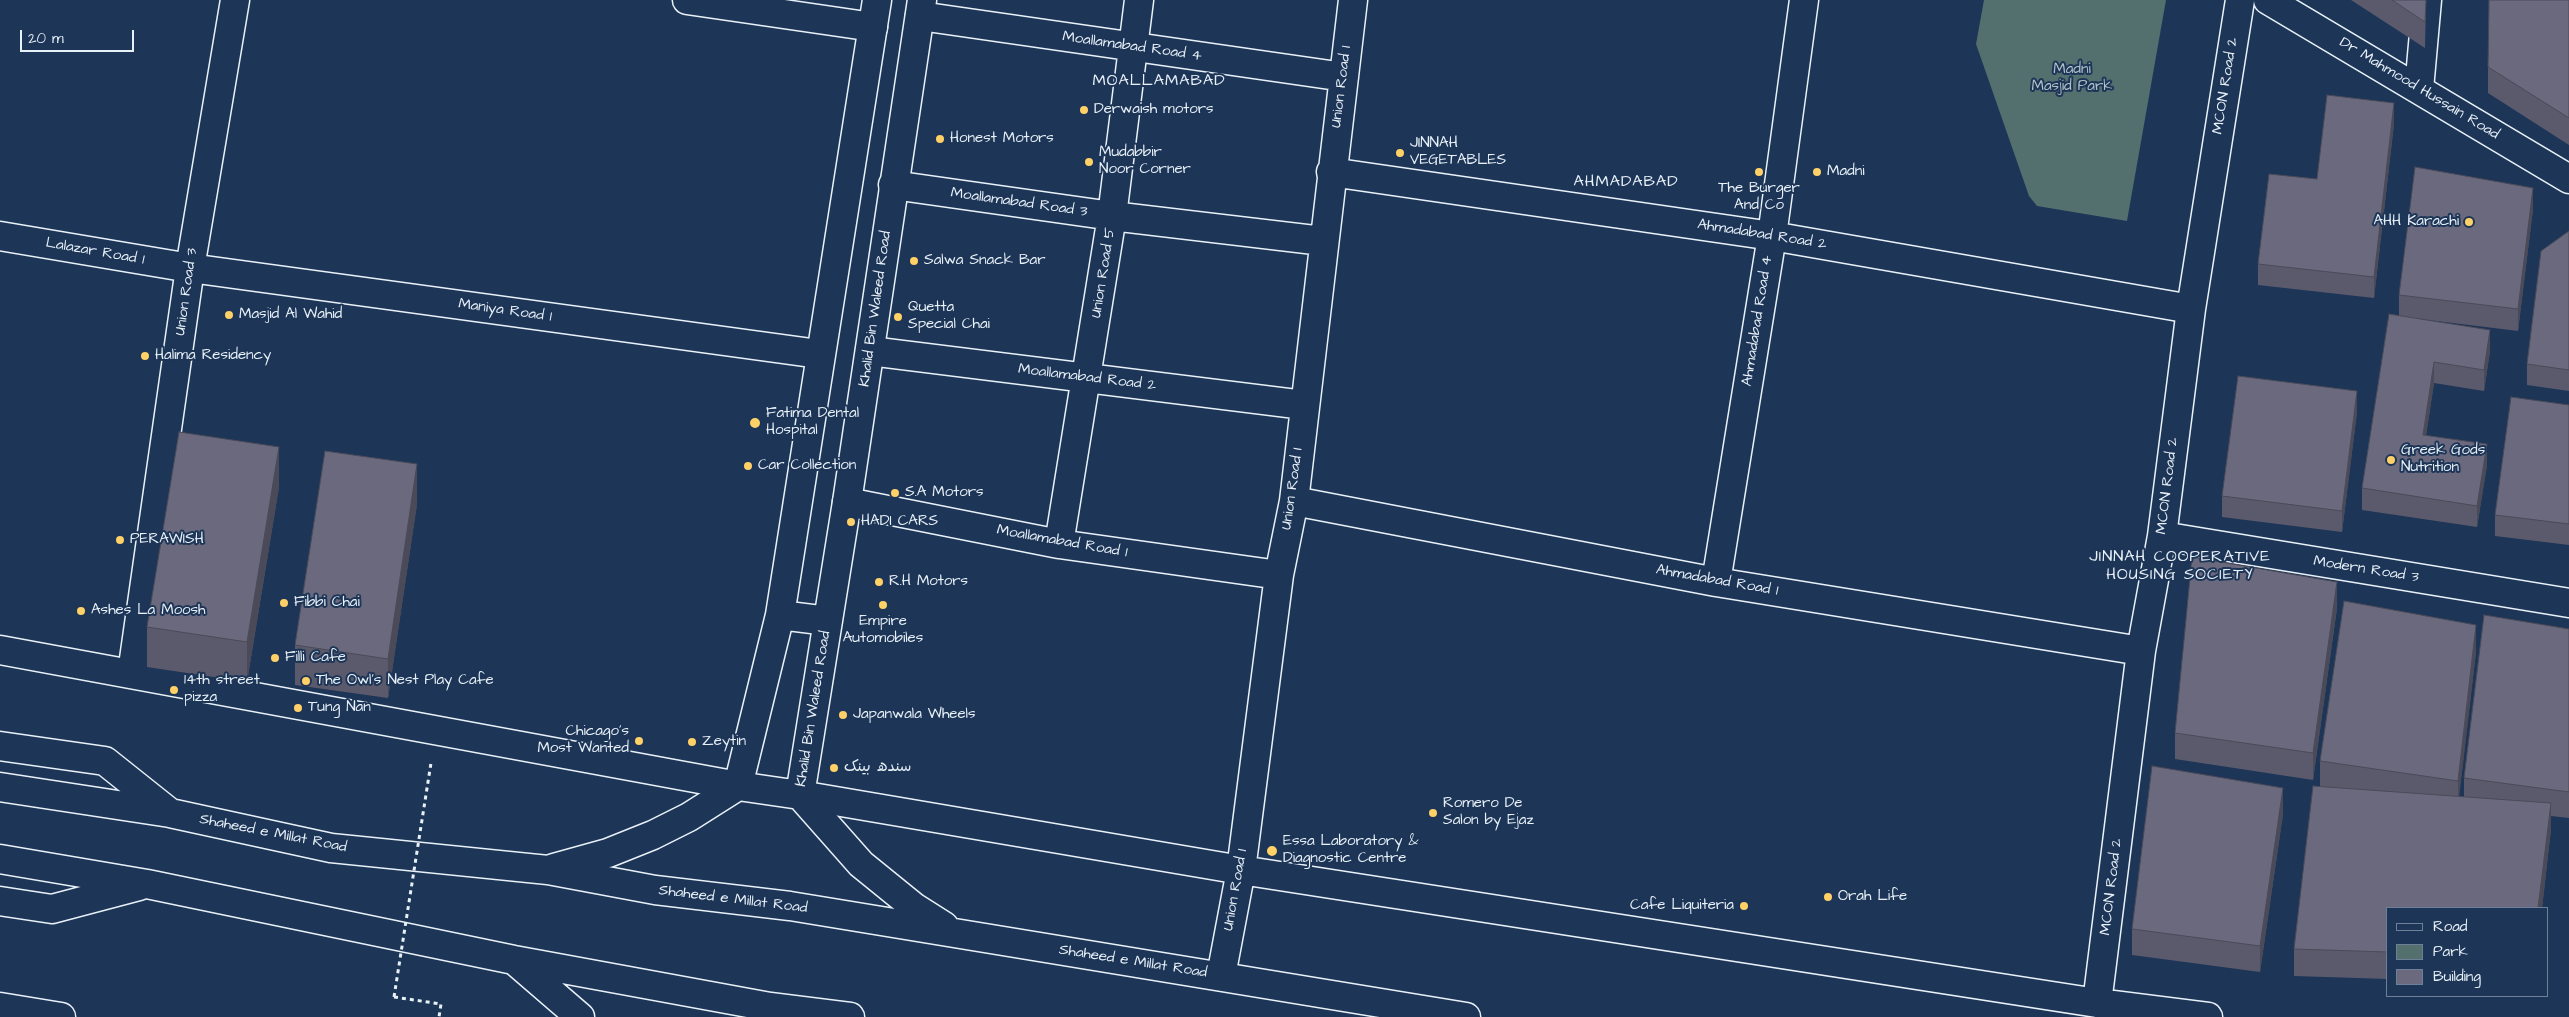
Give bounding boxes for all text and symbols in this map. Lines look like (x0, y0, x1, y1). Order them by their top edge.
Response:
scale bar (22, 20, 136, 52)
text: 20 m (28, 28, 64, 49)
street label: Moallamabad Road 4 (1061, 28, 1203, 66)
street label: Dr Mahmood Hussain Road (2336, 34, 2502, 144)
street label: MCON Road 2 (2209, 36, 2243, 136)
street label: Union Road 1 (1328, 45, 1356, 129)
park label: Madni Masjid Park (2032, 61, 2112, 96)
district label: MOALLAMABAD (1091, 72, 1227, 92)
place label: Derwaish motors (1094, 101, 1214, 119)
marker: Derwaish motors (1078, 104, 1090, 116)
place label: Honest Motors (950, 130, 1054, 148)
marker: Honest Motors (934, 133, 946, 145)
place label: JINNAH VEGETABLES (1410, 135, 1506, 170)
place label: Mudabbir Noor Corner (1099, 144, 1191, 179)
marker: JINNAH VEGETABLES (1394, 147, 1406, 159)
marker: Mudabbir Noor Corner (1083, 156, 1095, 168)
place label: Madni (1827, 163, 1864, 181)
marker: The Burger And Co (1753, 166, 1765, 178)
marker: Madni (1811, 166, 1823, 178)
district label: AHMADABAD (1572, 173, 1680, 193)
place label: The Burger And Co (1718, 180, 1800, 215)
street label: Moallamabad Road 3 (949, 184, 1089, 222)
place label: AHH Karachi (2373, 213, 2459, 231)
street label: Ahmadabad Road 2 (1696, 216, 1828, 254)
marker: AHH Karachi (2463, 216, 2475, 228)
street label: Union Road 5 (1088, 227, 1120, 319)
street label: Khalid Bin Waleed Road (856, 230, 896, 388)
street label: Lalazar Road 1 (44, 234, 146, 270)
street label: Union Road 3 (172, 247, 202, 337)
place label: Salwa Snack Bar (924, 252, 1045, 270)
street label: Ahmadabad Road 4 (1739, 254, 1777, 388)
marker: Salwa Snack Bar (908, 255, 920, 267)
street label: Maniya Road 1 (457, 296, 553, 326)
place label: Quetta Special Chai (908, 299, 990, 334)
place label: Masjid Al Wahid (239, 306, 342, 324)
marker: Masjid Al Wahid (223, 309, 235, 321)
marker: Quetta Special Chai (892, 311, 904, 323)
place label: Halima Residency (155, 347, 271, 365)
marker: Halima Residency (139, 350, 151, 362)
street label: Moallamabad Road 2 (1017, 361, 1157, 395)
place label: Fatima Dental Hospital (766, 405, 859, 440)
marker: Fatima Dental Hospital (748, 416, 762, 430)
street label: MCON Road 2 (2153, 437, 2183, 535)
place label: Greek Gods Nutrition (2401, 442, 2485, 477)
street label: Union Road 1 (1278, 447, 1308, 531)
marker: Greek Gods Nutrition (2385, 454, 2397, 466)
place label: Car Collection (758, 457, 856, 475)
marker: Car Collection (742, 460, 754, 472)
place label: S.A Motors (905, 484, 984, 502)
marker: S.A Motors (889, 487, 901, 499)
place label: HADI CARS (861, 513, 938, 531)
marker: HADI CARS (845, 516, 857, 528)
street label: Moallamabad Road 1 (995, 522, 1129, 562)
place label: PERAWISH (130, 531, 204, 549)
marker: PERAWISH (114, 534, 126, 546)
district label: JINNAH COOPERATIVE HOUSING SOCIETY (2087, 548, 2273, 586)
street label: Modern Road 3 (2312, 553, 2420, 587)
street label: Ahmadabad Road 1 (1654, 561, 1780, 601)
place label: R.H Motors (889, 573, 968, 591)
marker: R.H Motors (873, 576, 885, 588)
place label: Fibbi Chai (294, 594, 360, 612)
marker: Fibbi Chai (278, 597, 290, 609)
marker: Empire Automobiles (877, 599, 889, 611)
place label: Ashes La Moosh (91, 602, 205, 620)
marker: Ashes La Moosh (75, 605, 87, 617)
place label: Empire Automobiles (843, 613, 923, 648)
street label: Khalid Bin Waleed Road (793, 630, 835, 788)
place label: Filli Cafe (285, 649, 346, 667)
marker: Filli Cafe (269, 652, 281, 664)
place label: 14th street pizza (184, 672, 260, 707)
place label: The Owl’s Nest Play Cafe (316, 672, 494, 690)
marker: The Owl’s Nest Play Cafe (300, 675, 312, 687)
marker: 14th street pizza (168, 684, 180, 696)
place label: Tung Nan (308, 699, 371, 717)
marker: Tung Nan (292, 702, 304, 714)
place label: Japanwala Wheels (853, 706, 975, 724)
marker: Japanwala Wheels (837, 709, 849, 721)
place label: Chicago’s Most Wanted (537, 723, 629, 758)
place label: Zeytin (702, 733, 746, 751)
marker: Chicago’s Most Wanted (633, 735, 645, 747)
marker: Zeytin (686, 736, 698, 748)
place label: سندھ بینک (844, 759, 911, 777)
marker: سندھ بینک (828, 762, 840, 774)
place label: Romero De Salon by Ejaz (1443, 795, 1534, 830)
marker: Romero De Salon by Ejaz (1427, 807, 1439, 819)
street label: Shaheed e Millat Road (198, 811, 348, 857)
place label: Essa Laboratory & Diagnostic Centre (1283, 833, 1418, 868)
street label: MCON Road 2 (2097, 838, 2127, 936)
marker: Essa Laboratory & Diagnostic Centre (1265, 844, 1279, 858)
street label: Union Road 1 (1220, 848, 1252, 932)
street label: Shaheed e Millat Road (658, 882, 808, 918)
place label: Orah Life (1838, 888, 1907, 906)
marker: Orah Life (1822, 891, 1834, 903)
place label: Cafe Liquiteria (1630, 897, 1734, 915)
marker: Cafe Liquiteria (1738, 900, 1750, 912)
legend (2386, 907, 2549, 997)
text: Road (2433, 916, 2467, 937)
street label: Shaheed e Millat Road (1058, 941, 1208, 983)
text: Park (2433, 941, 2468, 962)
text: Building (2433, 966, 2481, 987)

